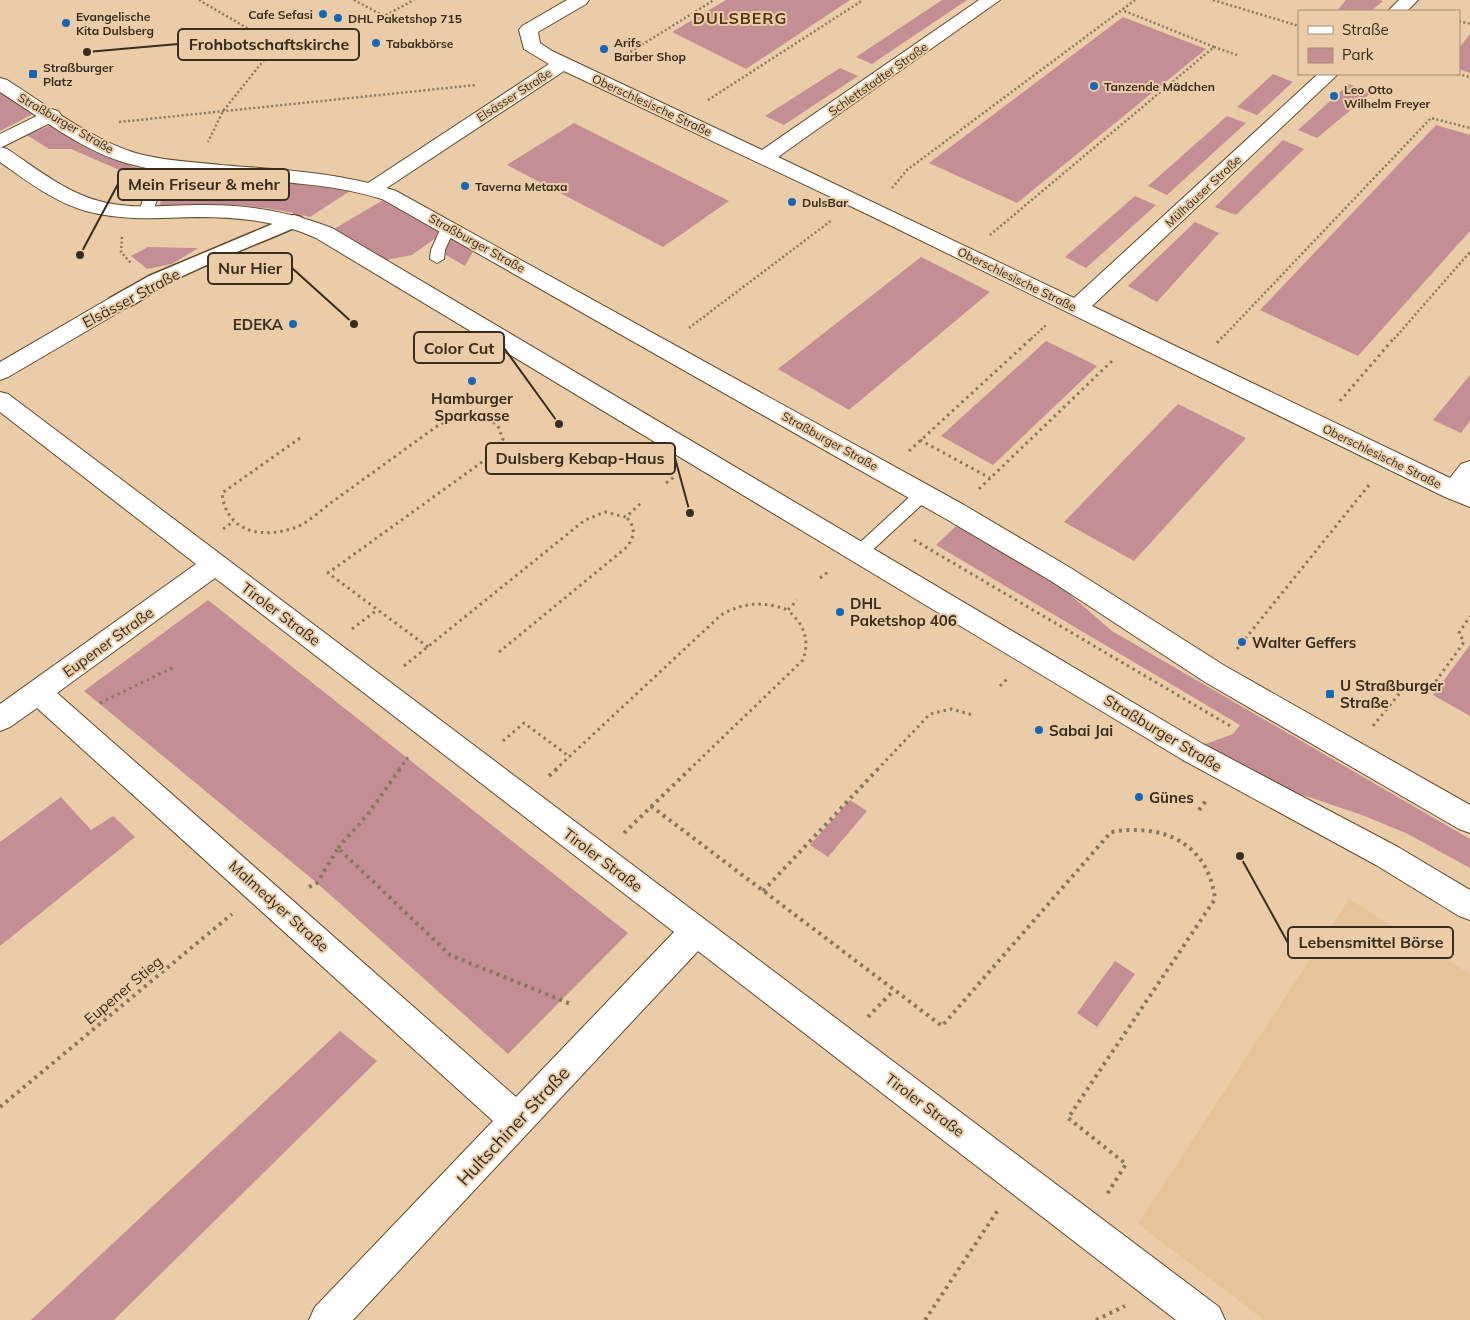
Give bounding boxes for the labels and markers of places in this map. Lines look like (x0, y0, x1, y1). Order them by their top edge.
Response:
place label: Cafe Sefasi (248, 7, 313, 22)
marker: Cafe Sefasi (317, 8, 329, 20)
place label: Evangelische Kita Dulsberg (76, 9, 154, 38)
place label: DHL Paketshop 715 (348, 11, 462, 26)
marker: DHL Paketshop 715 (332, 12, 344, 24)
marker: Evangelische Kita Dulsberg (60, 17, 72, 29)
callout: Frohbotschaftskirche (178, 29, 359, 60)
place label: Arifs Barber Shop (614, 35, 686, 64)
place label: Tabakbörse (386, 36, 454, 51)
marker: Tabakbörse (370, 37, 382, 49)
marker: Arifs Barber Shop (598, 43, 610, 55)
place label: Straßburger Platz (43, 60, 114, 89)
marker: Straßburger Platz (27, 68, 39, 80)
place label: Tanzende Mädchen (1104, 79, 1215, 94)
marker: Tanzende Mädchen (1088, 80, 1100, 92)
place label: Leo Otto Wilhelm Freyer (1344, 82, 1431, 111)
marker: Leo Otto Wilhelm Freyer (1328, 90, 1340, 102)
callout: Mein Friseur & mehr (118, 169, 289, 200)
place label: Taverna Metaxa (475, 179, 568, 194)
marker: Taverna Metaxa (459, 180, 471, 192)
place label: DulsBar (802, 195, 848, 210)
marker: DulsBar (786, 196, 798, 208)
callout: Nur Hier (208, 253, 292, 284)
place label: EDEKA (233, 315, 284, 334)
marker: EDEKA (287, 318, 299, 330)
callout: Color Cut (414, 332, 504, 363)
marker: Hamburger Sparkasse (466, 375, 478, 387)
place label: Hamburger Sparkasse (431, 389, 513, 425)
callout: Dulsberg Kebap-Haus (486, 443, 675, 474)
place label: DHL Paketshop 406 (850, 594, 957, 630)
marker: DHL Paketshop 406 (834, 606, 846, 618)
place label: Walter Geffers (1252, 633, 1356, 652)
marker: Walter Geffers (1236, 636, 1248, 648)
place label: U Straßburger Straße (1340, 676, 1443, 712)
marker: U Straßburger Straße (1324, 688, 1336, 700)
place label: Sabai Jai (1049, 721, 1113, 740)
marker: Sabai Jai (1033, 724, 1045, 736)
place label: Günes (1149, 788, 1194, 807)
marker: Günes (1133, 791, 1145, 803)
callout: Lebensmittel Börse (1288, 927, 1453, 958)

